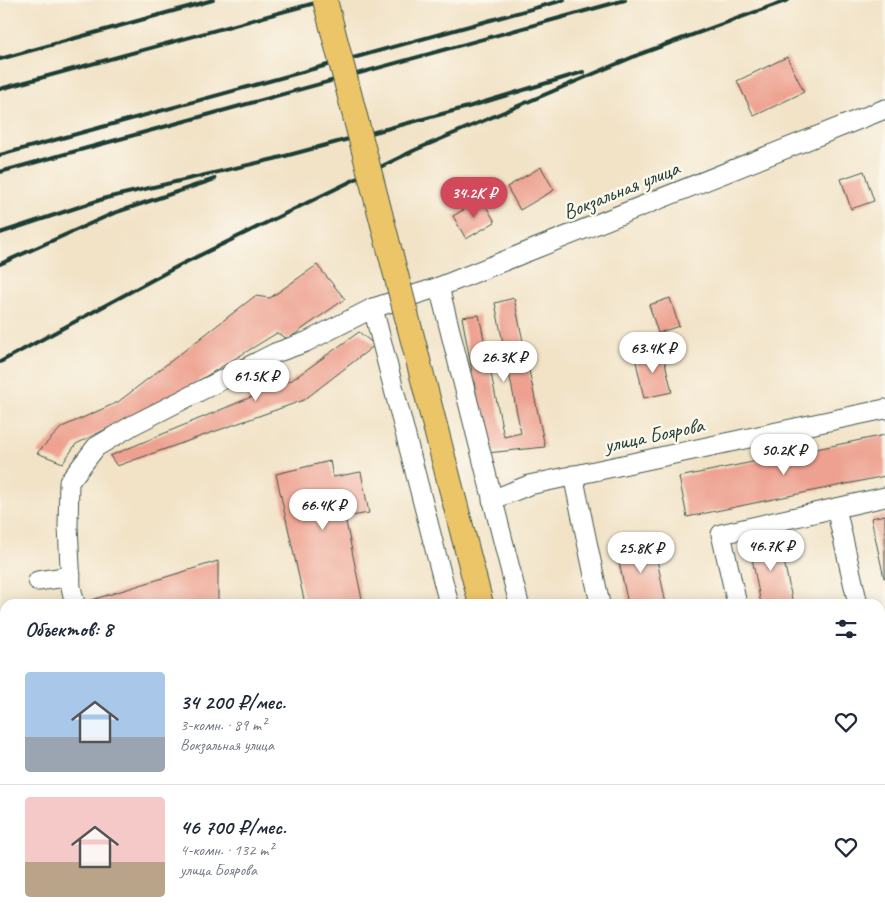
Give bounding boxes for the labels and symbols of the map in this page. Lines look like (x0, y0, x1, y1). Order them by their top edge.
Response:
street label: Вокзальная улица (559, 154, 685, 225)
pin: 34.2K ₽ (428, 176, 520, 219)
pin: 63.4K ₽ (607, 332, 699, 374)
pin: 26.3K ₽ (458, 340, 550, 383)
pin: 61.5K ₽ (210, 360, 302, 402)
street label: улица Боярова (600, 411, 708, 459)
pin: 50.2K ₽ (738, 434, 830, 476)
pin: 66.4K ₽ (277, 488, 369, 531)
pin: 46.7K ₽ (725, 530, 817, 572)
pin: 25.8K ₽ (595, 532, 687, 574)

